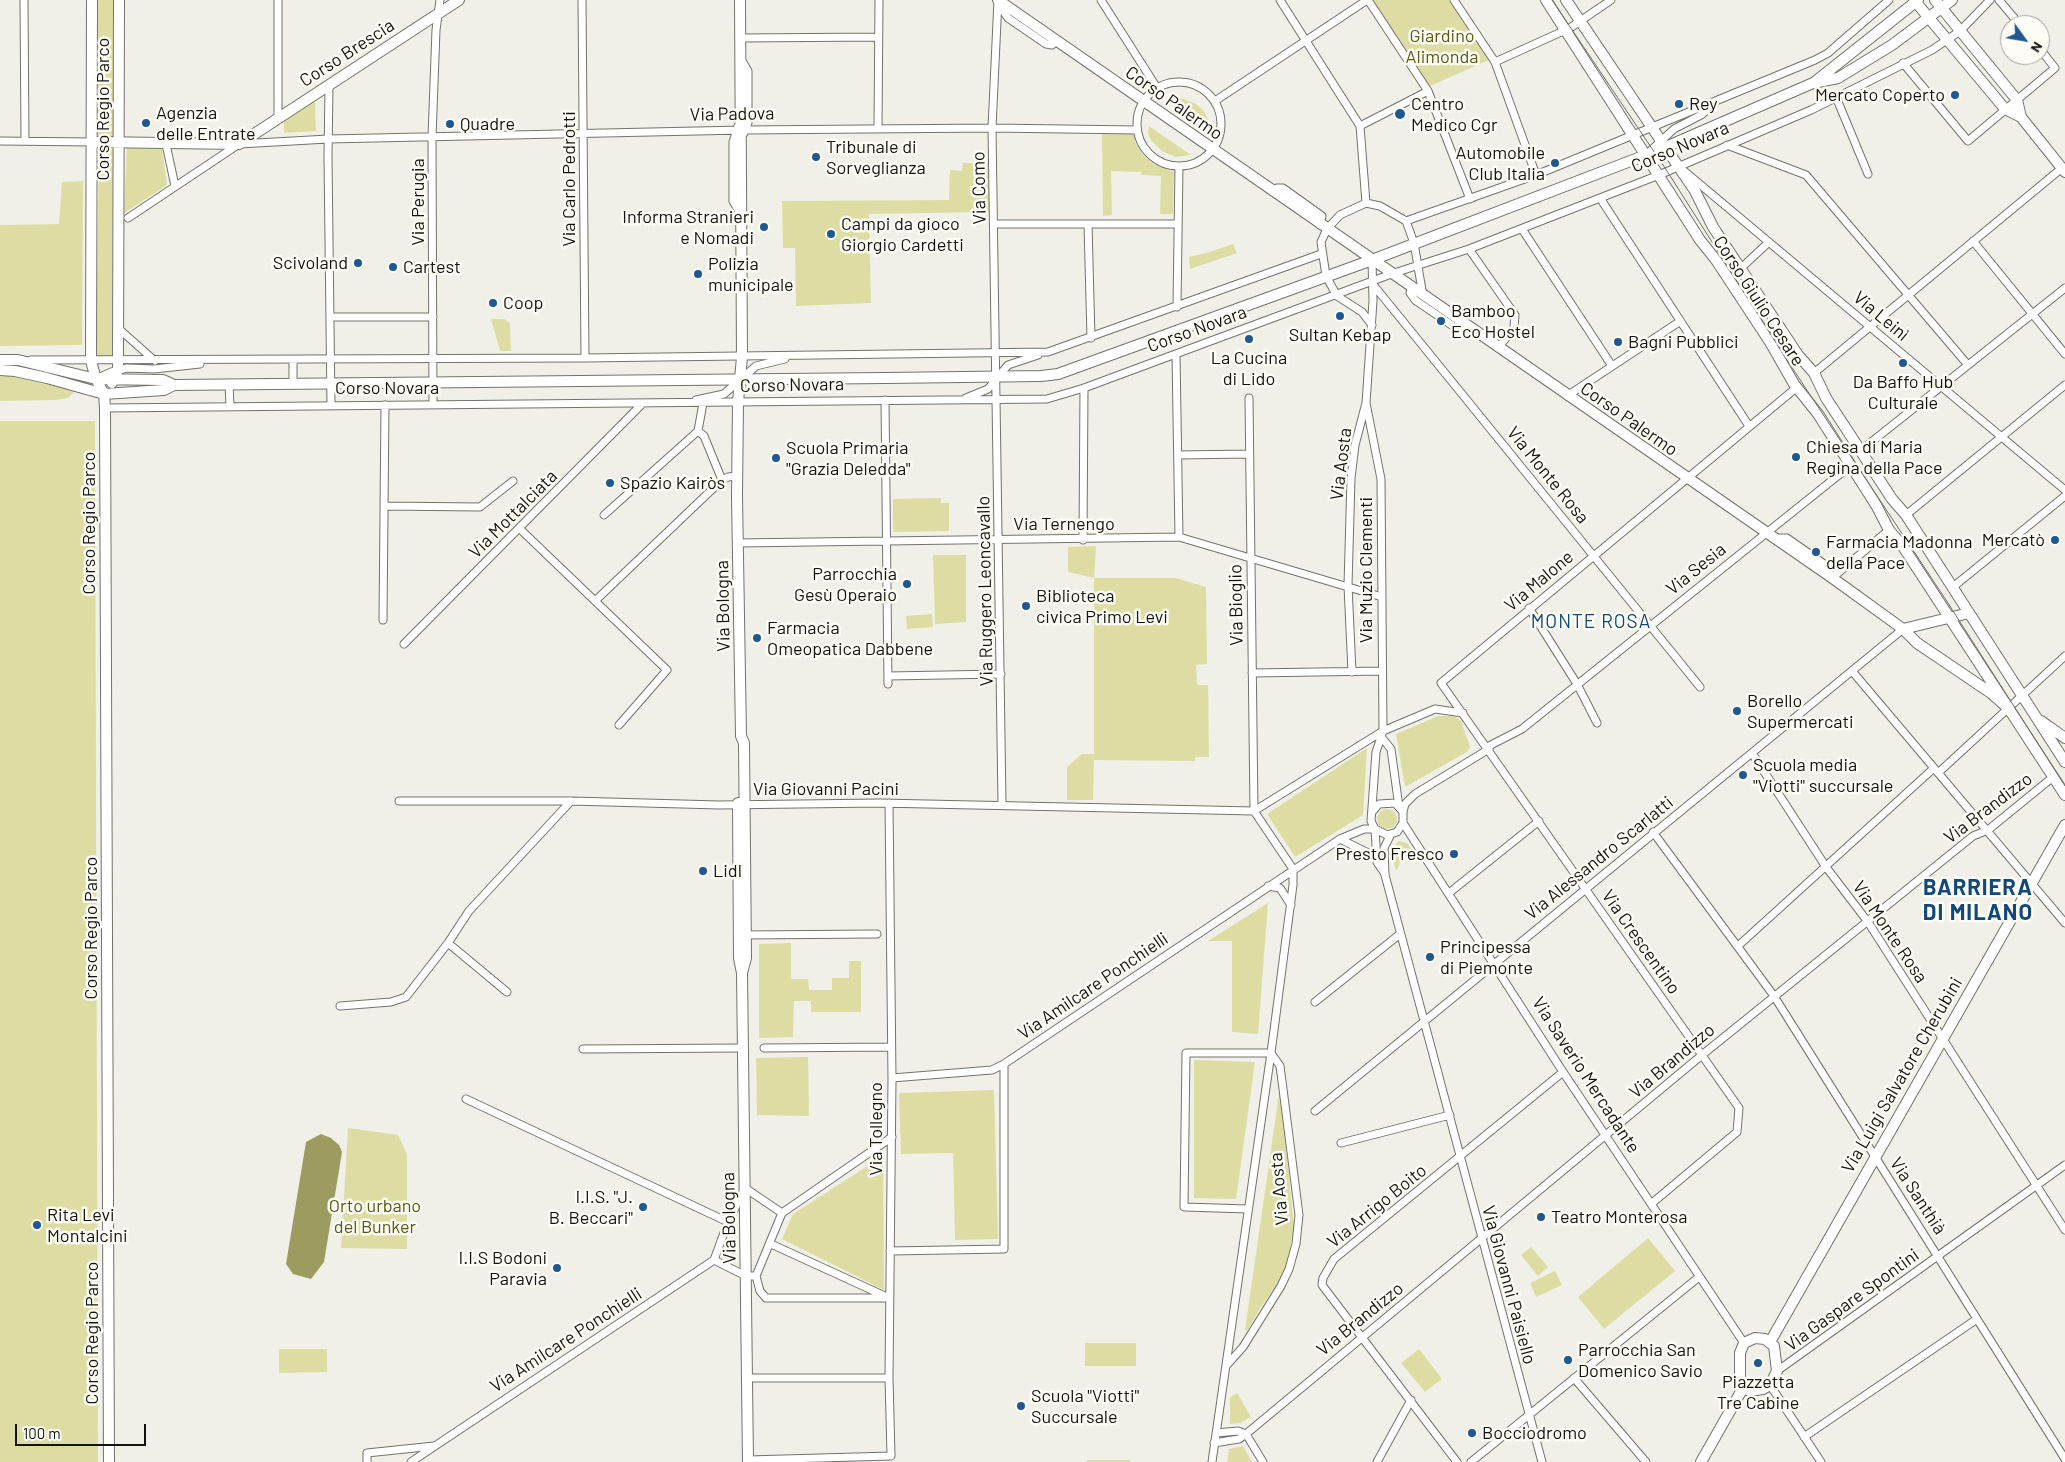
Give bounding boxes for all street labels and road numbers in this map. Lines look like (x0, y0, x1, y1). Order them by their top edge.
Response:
street label: Corso Brescia (296, 14, 398, 92)
street label: Corso Regio Parco (92, 38, 114, 180)
street label: Corso Palermo (1121, 61, 1227, 145)
street label: Via Padova (690, 102, 774, 126)
street label: Via Carlo Pedrotti (558, 111, 580, 247)
street label: Corso Novara (1628, 117, 1732, 177)
street label: Via Como (968, 151, 990, 225)
street label: Via Perugia (407, 158, 429, 246)
street label: Corso Giulio Cesare (1709, 232, 1809, 370)
street label: Via Leinì (1849, 287, 1913, 345)
street label: Corso Novara (1144, 301, 1250, 357)
street label: Corso Novara (740, 373, 844, 397)
street label: Corso Novara (335, 377, 439, 399)
street label: Corso Palermo (1576, 377, 1682, 461)
street label: Via Monte Rosa (1502, 422, 1594, 528)
street label: Via Aosta (1326, 427, 1356, 501)
street label: Corso Regio Parco (78, 452, 100, 594)
street label: Via Mottalciata (464, 465, 562, 563)
street label: Via Ruggero Leoncavallo (973, 495, 997, 687)
street label: Via Muzio Clementi (1355, 497, 1377, 643)
street label: Via Ternengo (1013, 513, 1115, 535)
street label: Via Sesia (1662, 538, 1730, 600)
street label: Via Malone (1500, 546, 1578, 616)
street label: Via Bologna (711, 560, 735, 652)
street label: Via Bioglio (1224, 564, 1248, 646)
street label: Via Brandizzo (1940, 768, 2036, 848)
street label: Via Giovanni Pacini (753, 778, 899, 800)
street label: Via Alessandro Scarlatti (1520, 792, 1678, 924)
street label: Corso Regio Parco (80, 857, 102, 999)
street label: Via Monte Rosa (1848, 877, 1932, 987)
street label: Via Crescentino (1597, 886, 1685, 998)
street label: Via Amilcare Ponchielli (1014, 928, 1172, 1044)
street label: Via Luigi Salvatore Cherubini (1837, 973, 1967, 1177)
street label: Via Saverio Mercadante (1527, 993, 1645, 1157)
street label: Via Brandizzo (1625, 1019, 1719, 1103)
street label: Via Tollegno (865, 1082, 887, 1176)
street label: Via Aosta (1265, 1152, 1293, 1226)
street label: Via Santhià (1885, 1153, 1951, 1239)
street label: Via Arrigo Boito (1323, 1159, 1431, 1253)
street label: Via Bologna (717, 1172, 741, 1264)
street label: Via Giovanni Paisiello (1477, 1203, 1541, 1367)
street label: Via Gaspare Spontini (1781, 1244, 1923, 1356)
street label: Corso Regio Parco (81, 1262, 103, 1404)
street label: Via Brandizzo (1312, 1278, 1408, 1360)
street label: Via Amilcare Ponchielli (486, 1283, 646, 1397)

